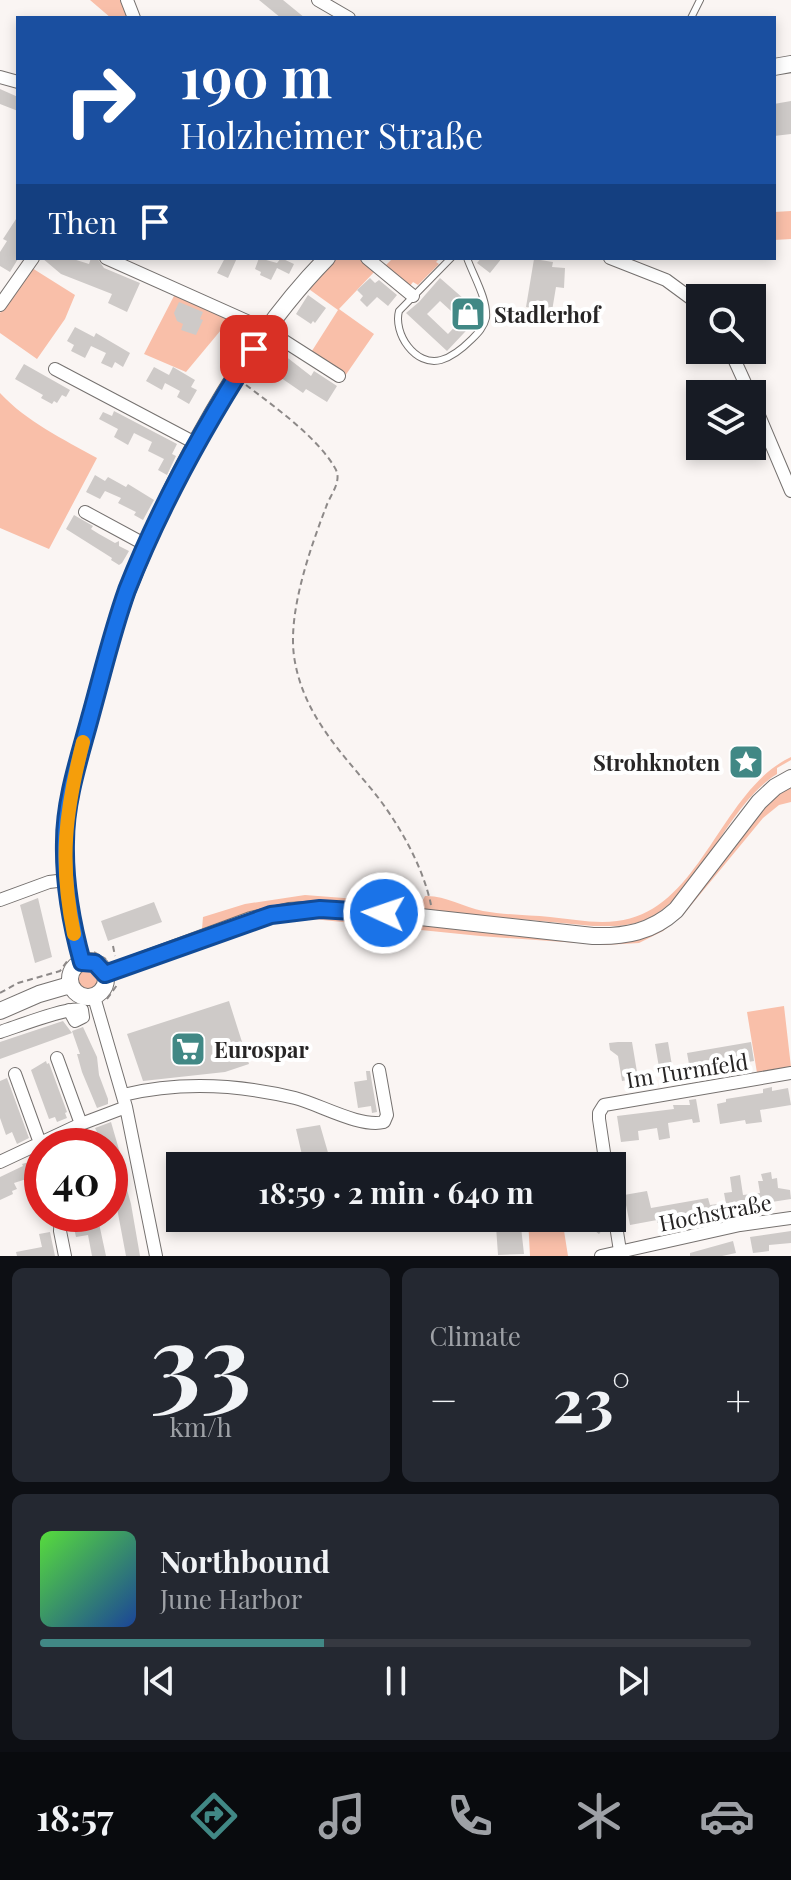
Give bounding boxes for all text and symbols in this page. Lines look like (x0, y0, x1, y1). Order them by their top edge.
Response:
text: 190 m (180, 38, 332, 113)
icon: right (48, 48, 152, 152)
text: Holzheimer Straße (180, 110, 483, 158)
icon: arrive (133, 200, 177, 244)
text: Then (48, 202, 117, 242)
map controls (686, 284, 766, 460)
button: search (686, 284, 766, 364)
shop icon: Stadlerhof (449, 295, 487, 333)
place label: Stadlerhof (494, 299, 602, 329)
pin (220, 315, 288, 383)
icon: arrive (232, 327, 276, 371)
button: layers (686, 380, 766, 460)
place icon: Strohknoten (727, 743, 765, 781)
place label: Strohknoten (593, 747, 720, 777)
position arrow (342, 871, 426, 955)
supermarket icon: Eurospar (169, 1030, 207, 1068)
place label: Eurospar (214, 1034, 309, 1064)
street label: Im Turmfeld (624, 1046, 750, 1094)
speed limit sign: 40 (24, 1128, 128, 1232)
text: 18:59 · 2 min · 640 m (258, 1172, 534, 1212)
street label: Hochstraße (656, 1186, 774, 1238)
text: 33 (150, 1287, 252, 1426)
text: Climate (430, 1318, 521, 1353)
text: 23° (553, 1358, 630, 1438)
text: − (430, 1369, 458, 1428)
text: + (725, 1369, 751, 1428)
text: km/h (170, 1409, 232, 1444)
text: Northbound (160, 1541, 330, 1581)
text: June Harbor (160, 1581, 302, 1616)
icon: previous (137, 1659, 181, 1703)
icon: pause (374, 1659, 418, 1703)
icon: next (611, 1659, 655, 1703)
icon: directions (186, 1788, 242, 1844)
icon: music (314, 1788, 370, 1844)
icon: phone (442, 1788, 498, 1844)
icon: climate (571, 1788, 627, 1844)
icon: car (699, 1788, 755, 1844)
text: 18:57 (36, 1792, 113, 1840)

